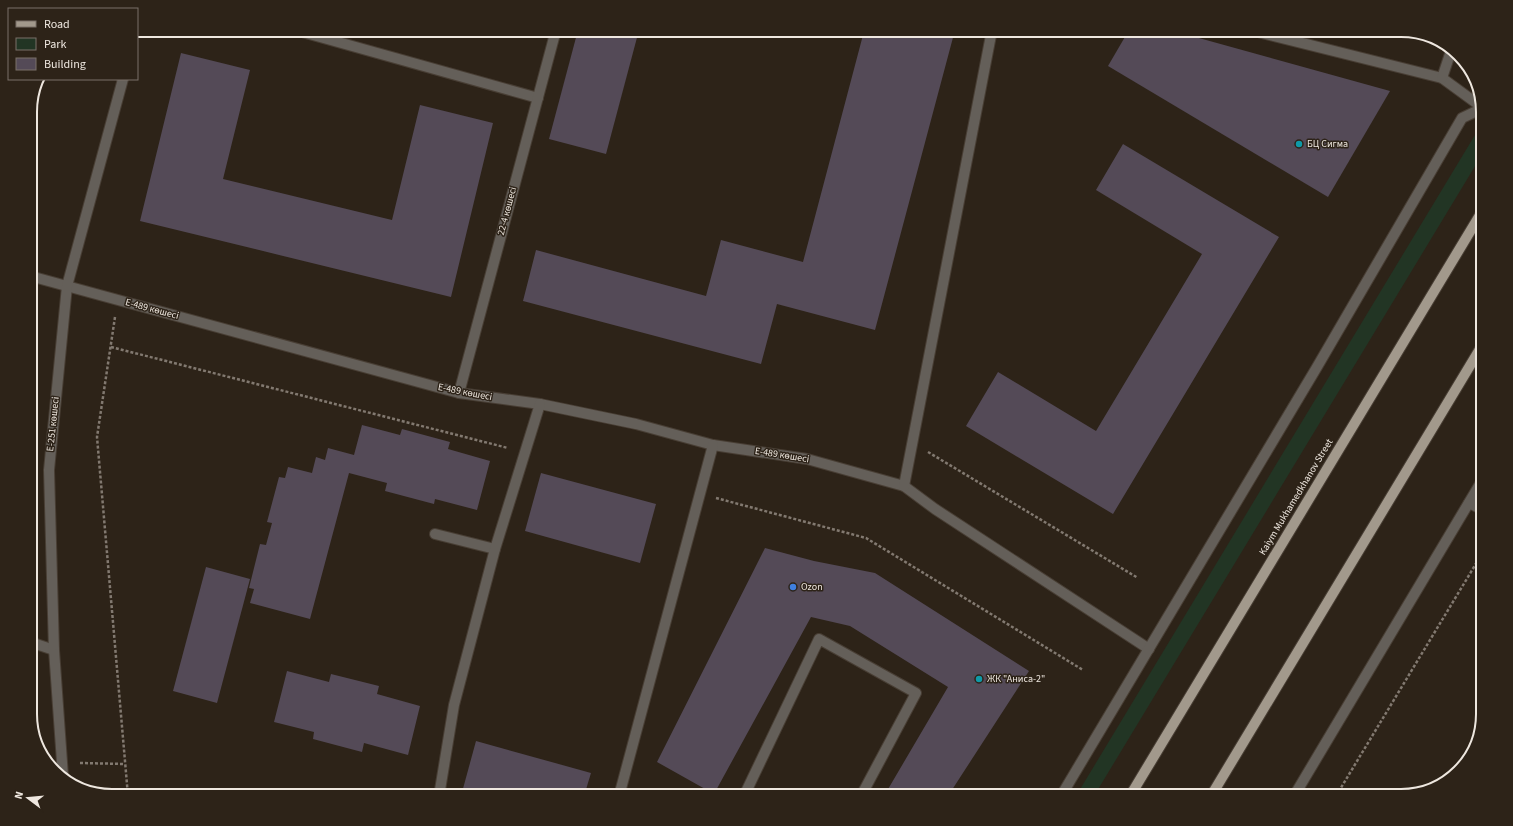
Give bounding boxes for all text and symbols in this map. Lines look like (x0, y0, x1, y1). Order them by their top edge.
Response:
legend (8, 8, 138, 80)
text: Road (44, 16, 70, 33)
text: Park (44, 36, 66, 53)
text: Building (44, 56, 86, 73)
place label: БЦ Сигма (1307, 137, 1348, 151)
marker: БЦ Сигма (1294, 139, 1304, 149)
street label: 22-4 көшесі (494, 185, 520, 237)
street label: Е-489 көшесі (124, 295, 180, 323)
street label: Е-489 көшесі (437, 380, 493, 404)
street label: Е-251 көшесі (43, 396, 63, 452)
street label: Kaiym Mukhamedkhanov Street (1256, 436, 1337, 558)
street label: Е-489 көшесі (754, 444, 810, 466)
place label: Ozon (801, 580, 823, 594)
marker: Ozon (788, 582, 798, 592)
place label: ЖК "Аниса-2" (987, 672, 1045, 686)
marker: ЖК "Аниса-2" (974, 674, 984, 684)
north arrow (8, 778, 48, 818)
text: N (11, 790, 27, 801)

